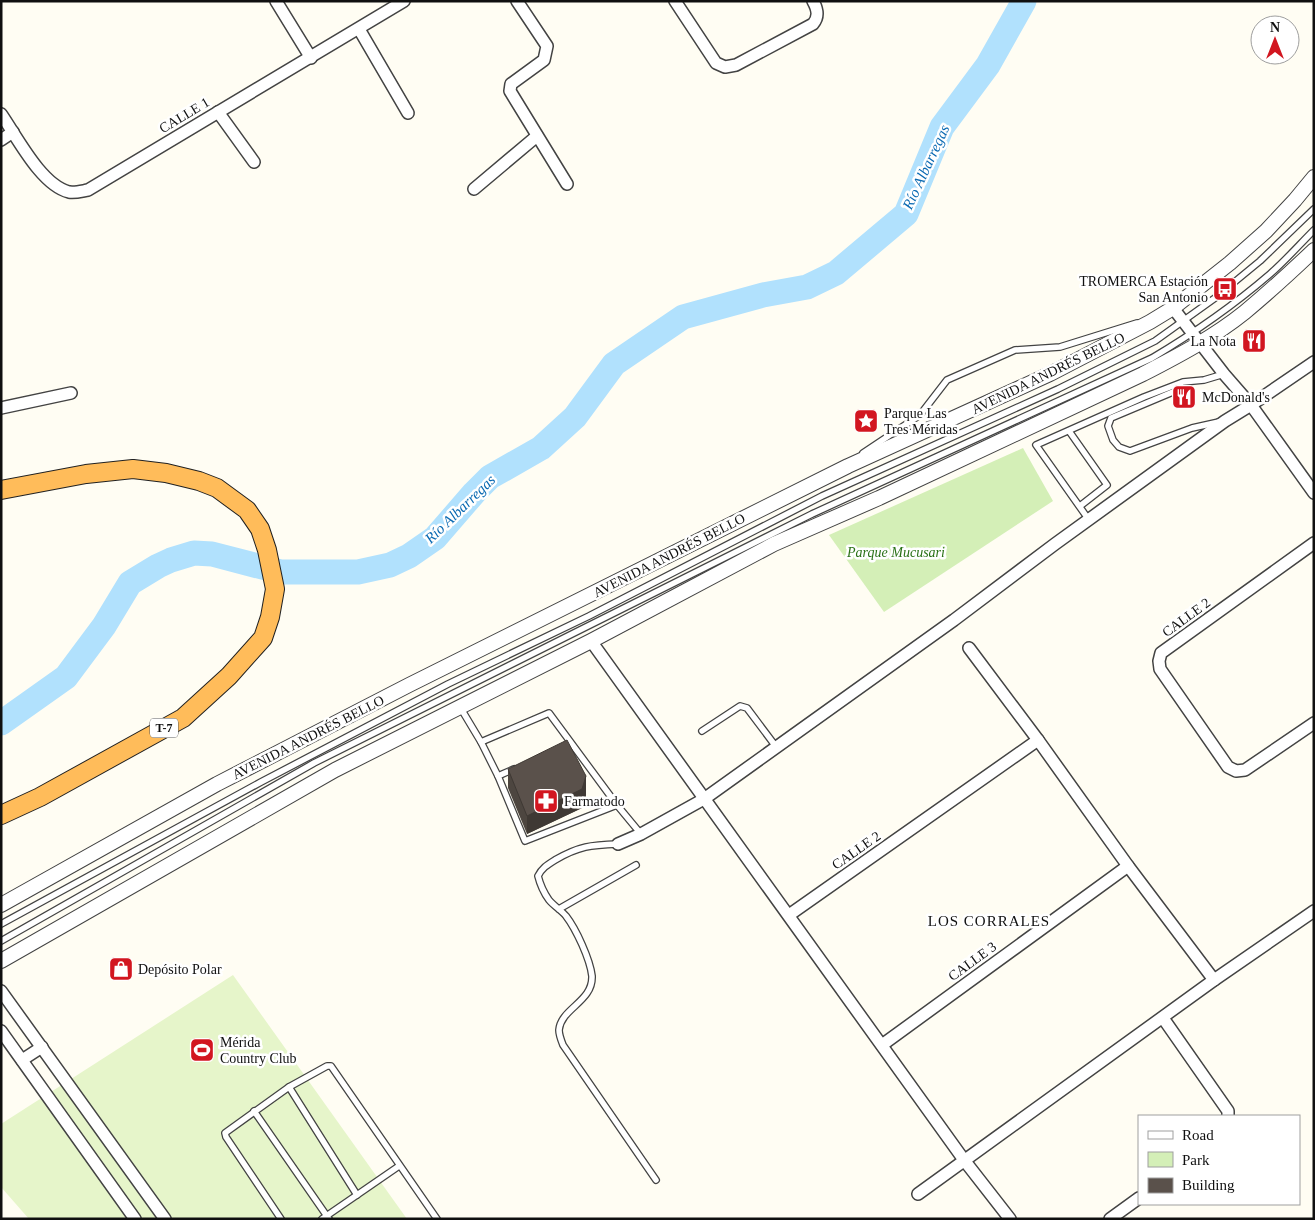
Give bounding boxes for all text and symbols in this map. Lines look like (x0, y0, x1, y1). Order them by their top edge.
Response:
north arrow (1250, 15, 1300, 65)
text: N (1270, 20, 1280, 35)
street label: CALLE 1 (157, 95, 212, 136)
water label: Río Albarregas (899, 122, 953, 213)
place label: TROMERCA Estación San Antonio (1079, 274, 1208, 305)
bus stop icon: TROMERCA Estación San Antonio (1212, 276, 1238, 302)
restaurant icon: La Nota (1241, 328, 1267, 354)
street label: AVENIDA ANDRÉS BELLO (969, 329, 1127, 417)
place label: La Nota (1191, 334, 1237, 349)
restaurant icon: McDonald's (1171, 384, 1197, 410)
place label: McDonald's (1202, 390, 1270, 405)
place label: Parque Las Tres Méridas (884, 406, 958, 437)
place icon: Parque Las Tres Méridas (853, 408, 879, 434)
water label: Río Albarregas (421, 471, 498, 547)
street label: AVENIDA ANDRÉS BELLO (590, 510, 748, 600)
park label: Parque Mucusari (846, 545, 945, 560)
street label: CALLE 2 (1159, 595, 1213, 640)
street label: AVENIDA ANDRÉS BELLO (229, 692, 387, 782)
road number: T-7 (150, 718, 178, 738)
pharmacy icon: Farmatodo (533, 788, 559, 814)
place label: Farmatodo (564, 794, 625, 809)
street label: CALLE 2 (829, 828, 883, 873)
district label: LOS CORRALES (928, 913, 1050, 929)
street label: CALLE 3 (945, 939, 999, 984)
shop icon: Depósito Polar (108, 956, 134, 982)
place label: Depósito Polar (138, 962, 222, 977)
place label: Mérida Country Club (220, 1035, 297, 1066)
sports icon: Mérida Country Club (189, 1037, 215, 1063)
legend (1138, 1115, 1300, 1205)
text: Road (1182, 1127, 1214, 1143)
text: Park (1182, 1152, 1210, 1168)
text: Building (1182, 1177, 1235, 1193)

